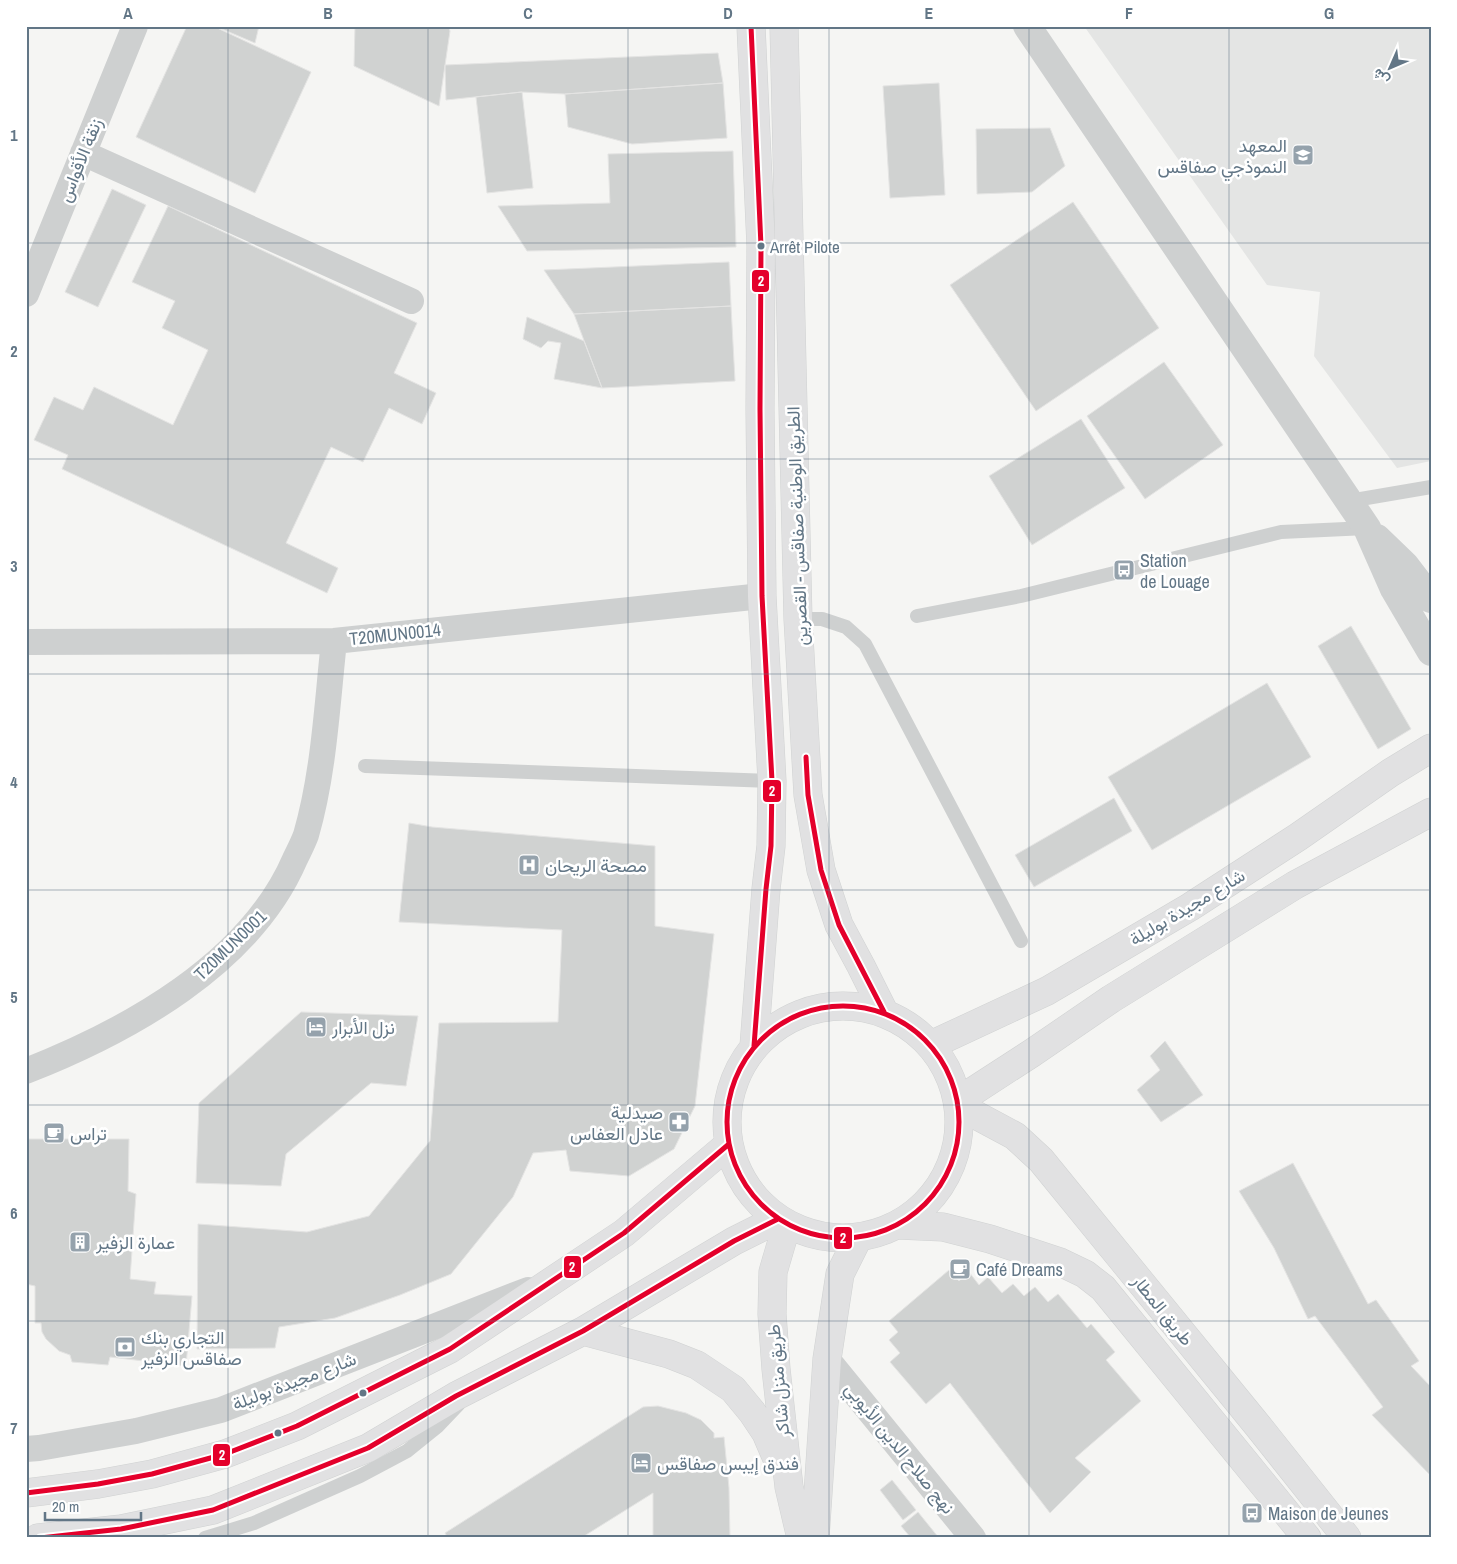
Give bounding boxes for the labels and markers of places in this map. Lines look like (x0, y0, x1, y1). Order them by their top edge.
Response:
place label: المعهد النموذجي صفاقس (1158, 133, 1287, 182)
school or university icon: المعهد النموذجي صفاقس (1291, 143, 1315, 167)
place label: Arrêt Pilote (769, 235, 840, 258)
marker: Arrêt Pilote (756, 241, 766, 251)
place label: Station de Louage (1140, 548, 1210, 594)
bus stop icon: Station de Louage (1112, 558, 1136, 582)
hospital icon: مصحة الريحان (517, 853, 541, 877)
place label: مصحة الريحان (545, 853, 647, 878)
hotel icon: نزل الأبرار (304, 1015, 328, 1039)
place label: نزل الأبرار (331, 1015, 395, 1040)
place label: صيدلية عادل العفاس (570, 1100, 663, 1146)
pharmacy icon: صيدلية عادل العفاس (667, 1110, 691, 1134)
cafe icon: تراس (42, 1121, 66, 1145)
place label: تراس (70, 1121, 107, 1146)
building icon: عمارة الزفير (68, 1230, 92, 1254)
place label: عمارة الزفير (95, 1230, 175, 1255)
cafe icon: Café Dreams (948, 1257, 972, 1281)
place label: Café Dreams (976, 1257, 1063, 1282)
place label: التجاري بنك صفاقس الزفير (140, 1325, 242, 1371)
bank icon: التجاري بنك صفاقس الزفير (113, 1335, 137, 1359)
unlabelled marker (358, 1388, 368, 1398)
unlabelled marker (273, 1428, 283, 1438)
hotel icon: فندق إيبس صفاقس (629, 1451, 653, 1475)
place label: فندق إيبس صفاقس (657, 1451, 799, 1476)
bus stop icon: Maison de Jeunes (1240, 1501, 1264, 1525)
place label: Maison de Jeunes (1268, 1501, 1389, 1526)

